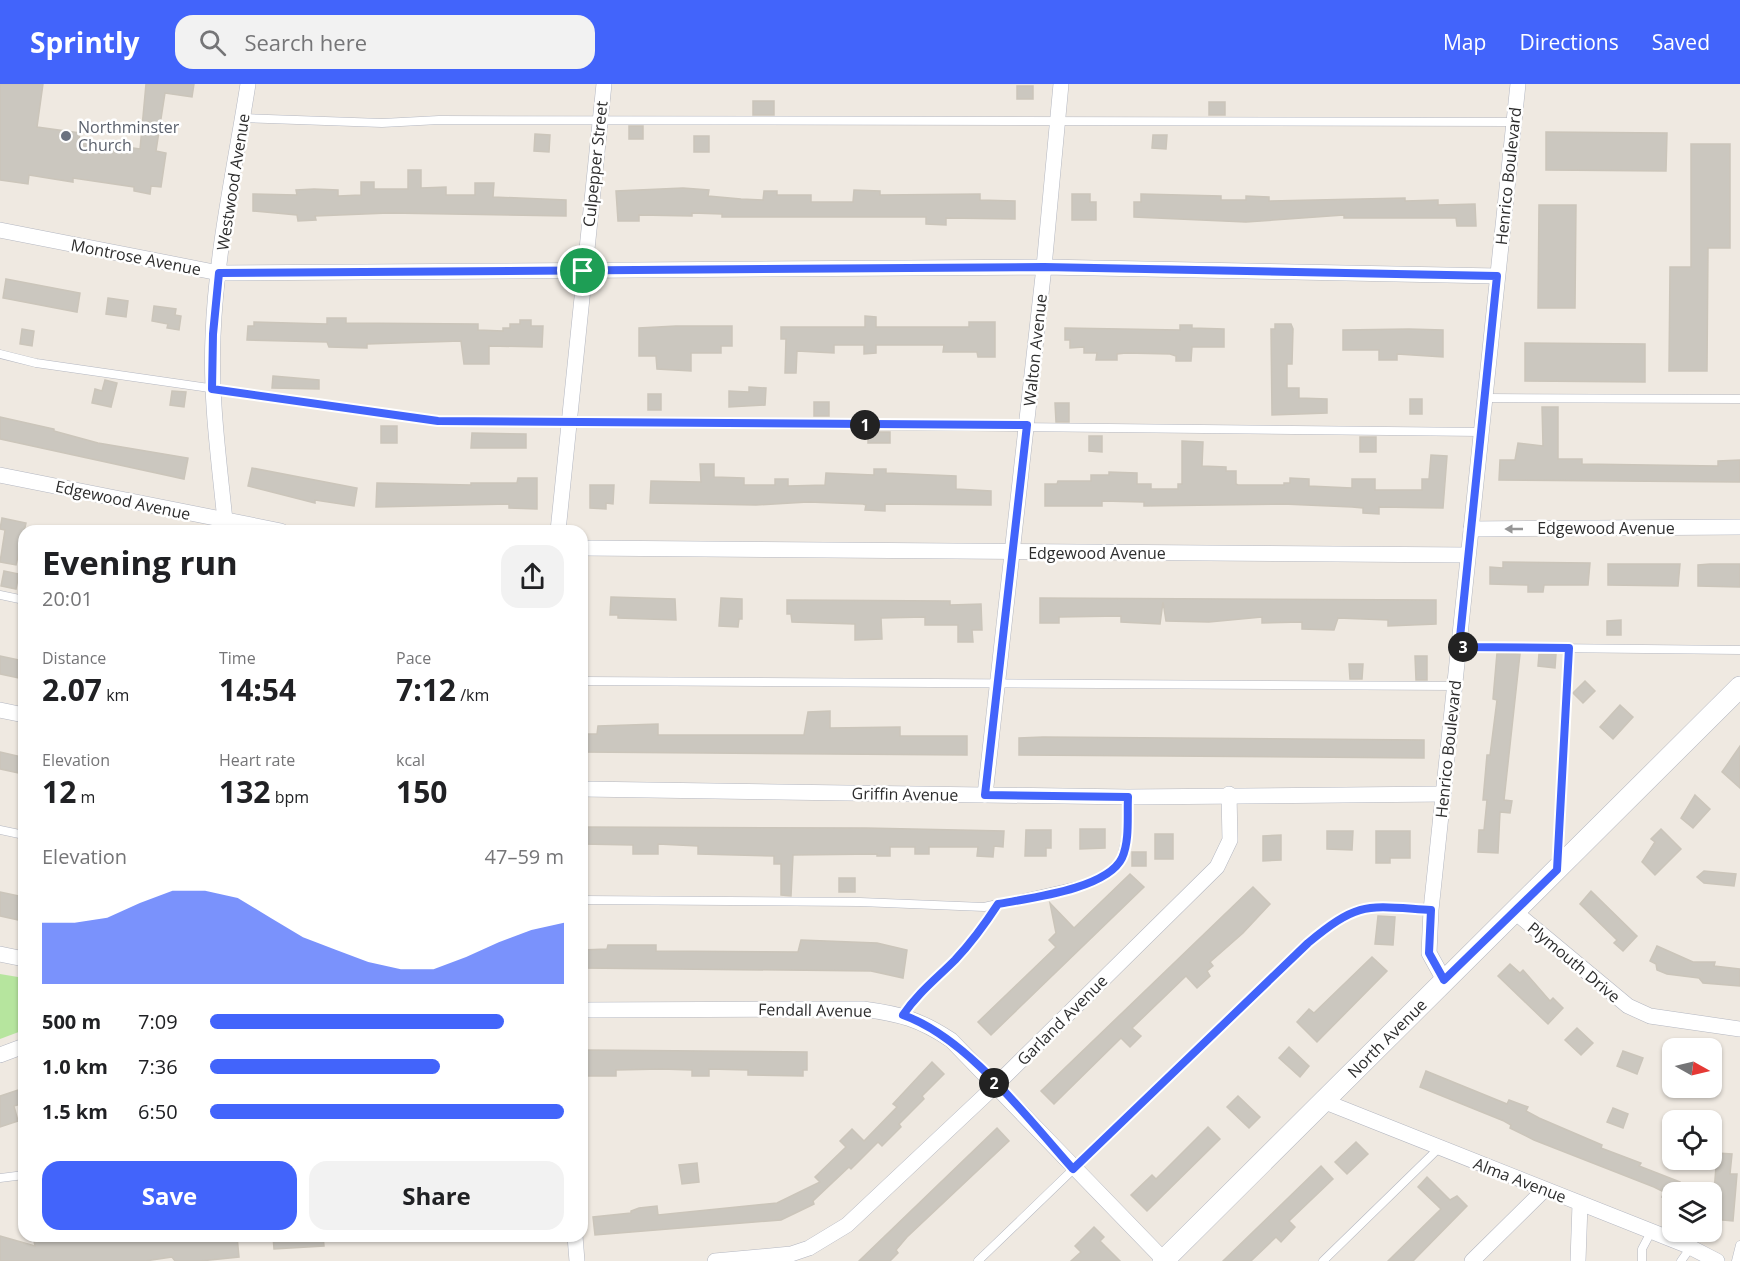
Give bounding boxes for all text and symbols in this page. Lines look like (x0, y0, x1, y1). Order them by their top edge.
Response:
search box (175, 15, 595, 69)
text: Sprintly (30, 23, 139, 61)
icon: search (196, 26, 229, 59)
text: Search here (244, 27, 367, 57)
text: Map (1443, 28, 1486, 56)
text: Directions (1519, 28, 1619, 56)
text: Saved (1652, 28, 1710, 56)
street label: Culpepper Street (577, 100, 613, 228)
street label: Henrico Boulevard (1490, 106, 1526, 246)
street label: Westwood Avenue (211, 112, 255, 252)
place label: Northminster Church (78, 116, 180, 156)
marker: Northminster Church (59, 129, 73, 143)
street label: Montrose Avenue (69, 234, 203, 280)
pin (557, 245, 608, 296)
icon: arrive (566, 254, 599, 287)
street label: Walton Avenue (1018, 293, 1052, 407)
pin: 1 (850, 410, 880, 440)
text: 1 (860, 414, 870, 436)
street label: Edgewood Avenue (53, 475, 193, 525)
street label: Edgewood Avenue (1537, 517, 1675, 539)
one-way arrow (1504, 524, 1523, 534)
text: Evening run (42, 540, 238, 585)
street label: Edgewood Avenue (1028, 542, 1166, 564)
button: share (501, 545, 564, 608)
text: 20:01 (42, 585, 93, 612)
pin: 3 (1448, 632, 1478, 662)
text: 3 (1458, 636, 1468, 658)
text: Distance (42, 647, 106, 669)
text: Time (219, 647, 256, 669)
text: Pace (396, 647, 431, 669)
text: 2.07 (42, 669, 102, 710)
text: 14:54 (219, 669, 296, 710)
text: 7:12 (396, 669, 456, 710)
street label: Henrico Boulevard (1430, 679, 1466, 819)
text: km (102, 684, 129, 706)
text: /km (456, 684, 489, 706)
text: Elevation (42, 749, 110, 771)
text: Heart rate (219, 749, 295, 771)
text: kcal (396, 749, 425, 771)
text: 12 (42, 771, 76, 812)
text: 132 (219, 771, 270, 812)
text: 150 (396, 771, 447, 812)
street label: Griffin Avenue (851, 782, 959, 806)
text: m (76, 786, 95, 808)
text: bpm (270, 786, 309, 808)
text: Elevation (42, 843, 127, 870)
text: 47–59 m (485, 843, 564, 870)
street label: Plymouth Drive (1523, 917, 1625, 1007)
street label: Garland Avenue (1012, 970, 1112, 1070)
street label: North Avenue (1343, 994, 1432, 1082)
street label: Fendall Avenue (758, 998, 872, 1022)
text: 500 m (42, 1008, 101, 1035)
text: 7:09 (138, 1008, 178, 1035)
north arrow (1662, 1038, 1722, 1098)
map controls (1662, 1038, 1722, 1242)
text: 1.0 km (42, 1053, 108, 1080)
text: 7:36 (138, 1053, 178, 1080)
pin: 2 (979, 1068, 1009, 1098)
text: 2 (989, 1072, 999, 1094)
text: 1.5 km (42, 1098, 108, 1125)
text: 6:50 (138, 1098, 178, 1125)
button: locate (1662, 1110, 1722, 1170)
street label: Alma Avenue (1470, 1152, 1570, 1208)
button: Save (42, 1161, 297, 1230)
button: Share (309, 1161, 564, 1230)
button: layers (1662, 1182, 1722, 1242)

